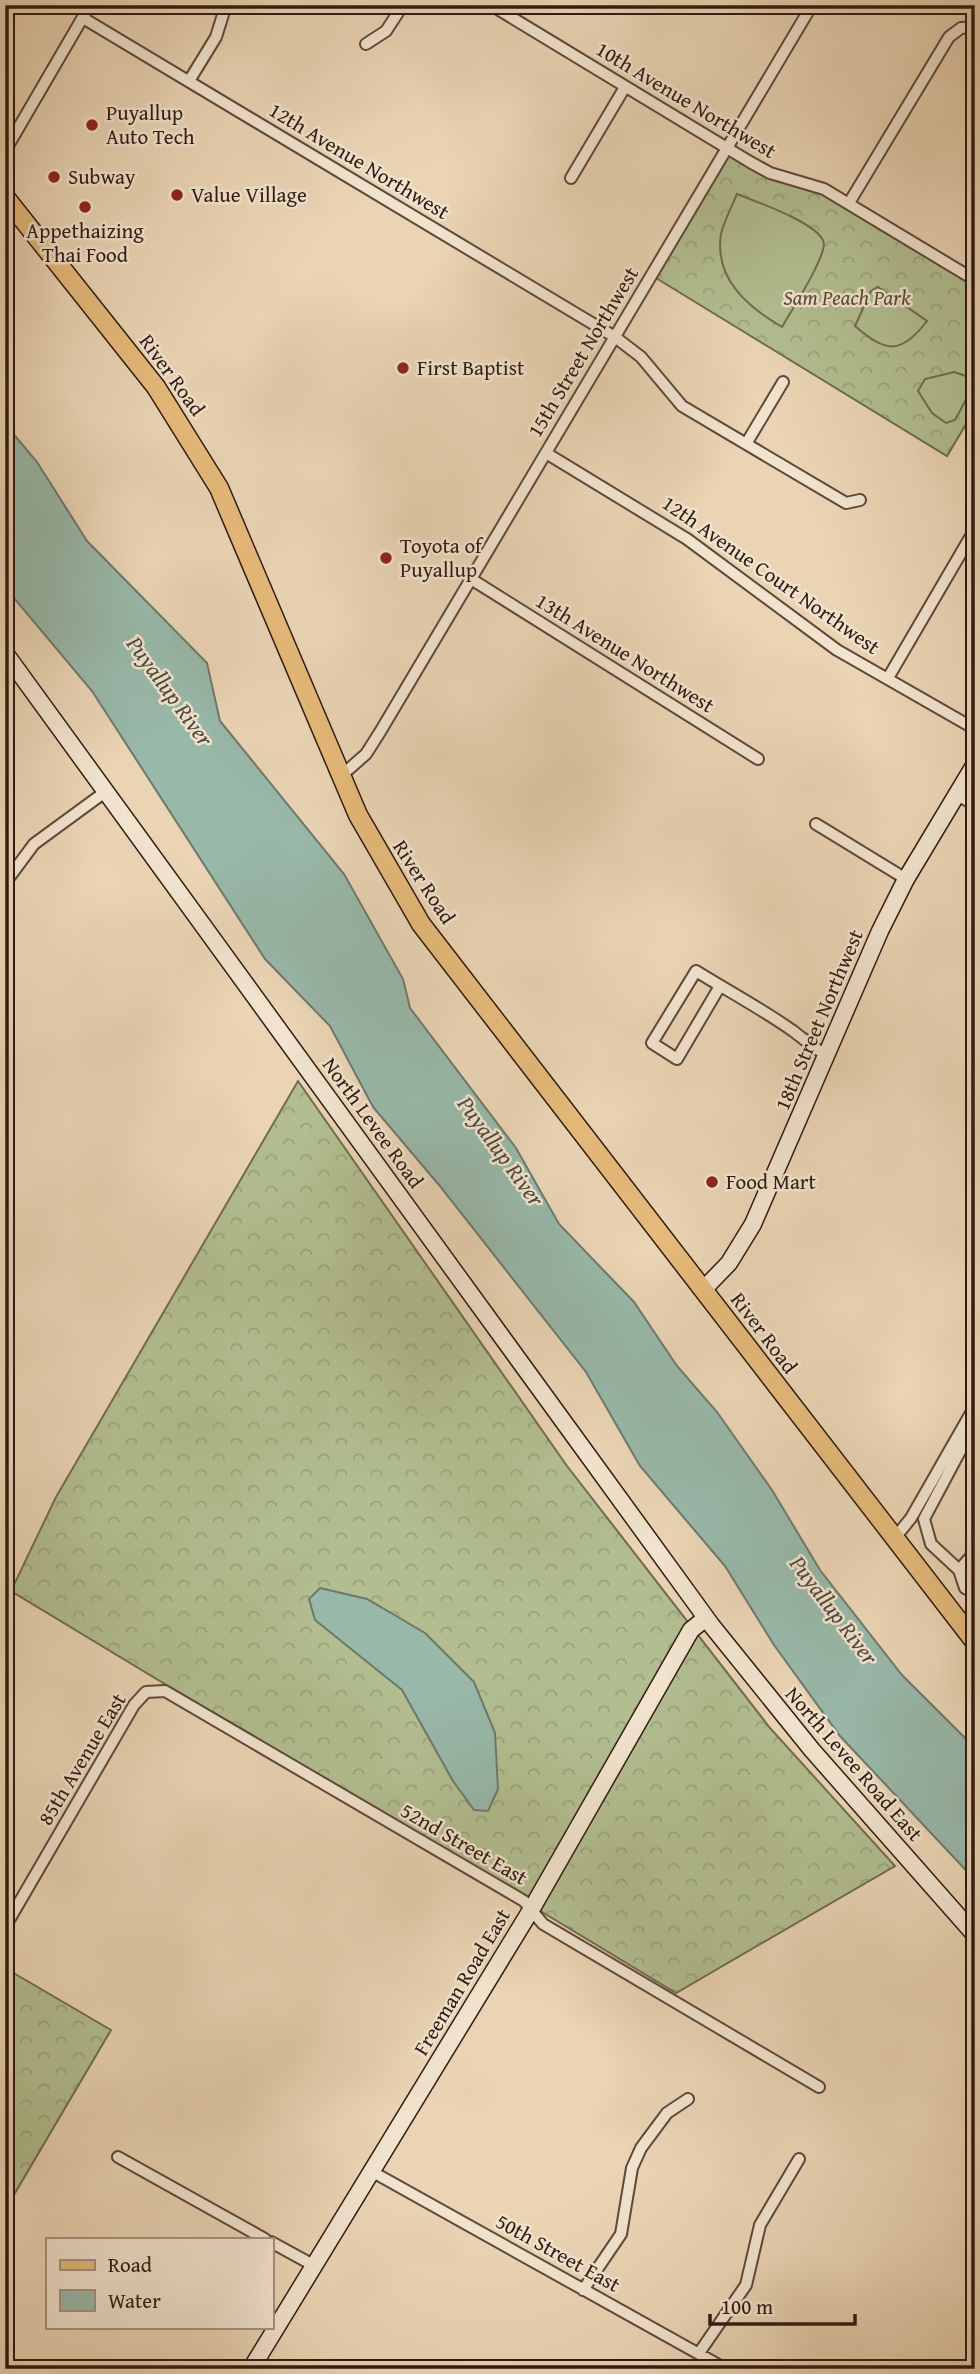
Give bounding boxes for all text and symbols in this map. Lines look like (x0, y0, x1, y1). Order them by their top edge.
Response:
street label: 10th Avenue Northwest (590, 33, 783, 166)
street label: 12th Avenue Northwest (263, 94, 456, 227)
place label: Puyallup Auto Tech (106, 97, 195, 152)
marker: Puyallup Auto Tech (84, 117, 100, 133)
place label: Subway (68, 161, 136, 192)
marker: Subway (46, 169, 62, 185)
place label: Value Village (191, 179, 307, 210)
marker: Value Village (169, 187, 185, 203)
marker: Appethaizing Thai Food (77, 199, 93, 215)
place label: Appethaizing Thai Food (26, 215, 144, 270)
street label: 15th Street Northwest (519, 260, 646, 443)
park label: Sam Peach Park (783, 282, 911, 313)
street label: River Road (132, 327, 213, 423)
place label: First Baptist (417, 352, 525, 383)
marker: First Baptist (395, 360, 411, 376)
street label: 12th Avenue Court Northwest (656, 487, 887, 662)
place label: Toyota of Puyallup (400, 530, 484, 585)
marker: Toyota of Puyallup (378, 550, 394, 566)
street label: 13th Avenue Northwest (530, 585, 721, 721)
water label: Puyallup River (119, 628, 223, 754)
street label: River Road (386, 833, 464, 931)
street label: 18th Street Northwest (766, 924, 871, 1115)
street label: North Levee Road (315, 1051, 432, 1195)
water label: Puyallup River (450, 1088, 554, 1214)
place label: Food Mart (726, 1166, 816, 1197)
marker: Food Mart (704, 1174, 720, 1190)
street label: River Road (723, 1285, 806, 1381)
water label: Puyallup River (782, 1547, 887, 1672)
street label: North Levee Road East (778, 1679, 931, 1848)
street label: 85th Avenue East (30, 1686, 134, 1831)
street label: 52nd Street East (395, 1795, 534, 1893)
street label: Freeman Road East (405, 1902, 518, 2061)
street label: 50th Street East (490, 2206, 627, 2300)
legend (46, 2238, 273, 2328)
text: Road (108, 2249, 153, 2280)
scale bar (710, 2283, 856, 2327)
text: Water (108, 2285, 161, 2316)
text: 100 m (721, 2291, 773, 2322)

